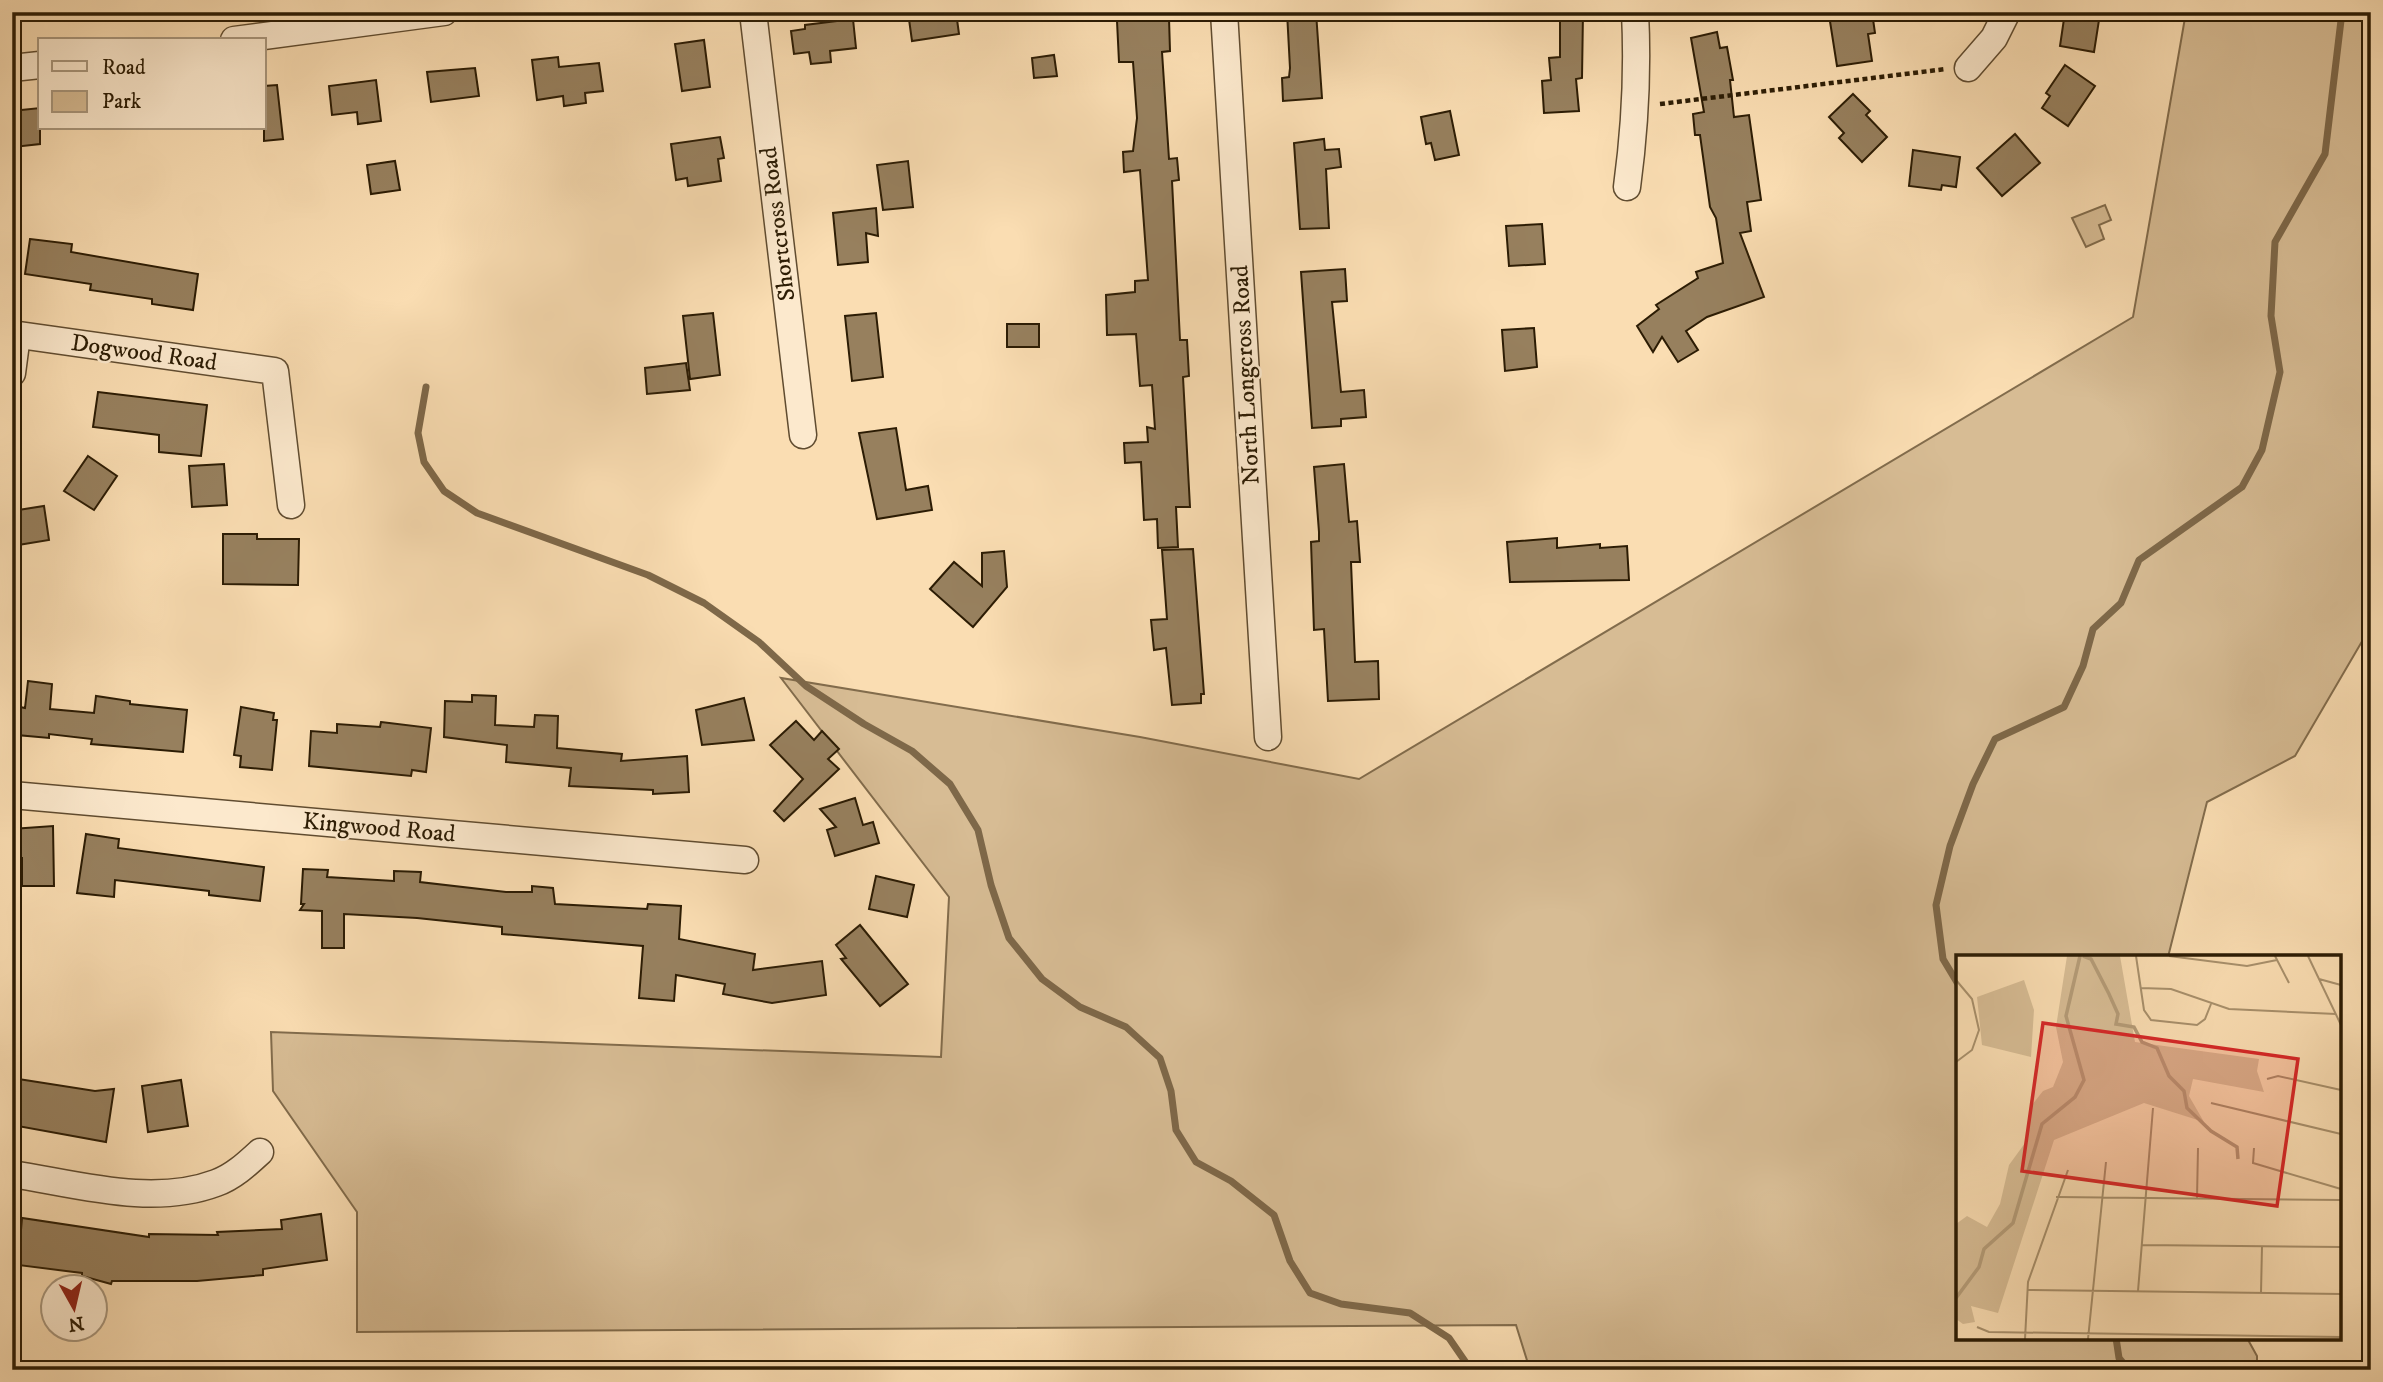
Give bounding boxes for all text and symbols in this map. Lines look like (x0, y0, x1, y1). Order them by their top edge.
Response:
legend (38, 38, 266, 130)
text: Road (102, 55, 146, 81)
text: Park (102, 89, 142, 115)
street label: Shortcross Road (754, 145, 802, 303)
street label: North Longcross Road (1225, 264, 1267, 486)
street label: Dogwood Road (69, 328, 219, 378)
street label: Kingwood Road (301, 806, 457, 850)
inset map (1956, 955, 2341, 1340)
north arrow (38, 1274, 108, 1344)
text: N (66, 1311, 85, 1336)

